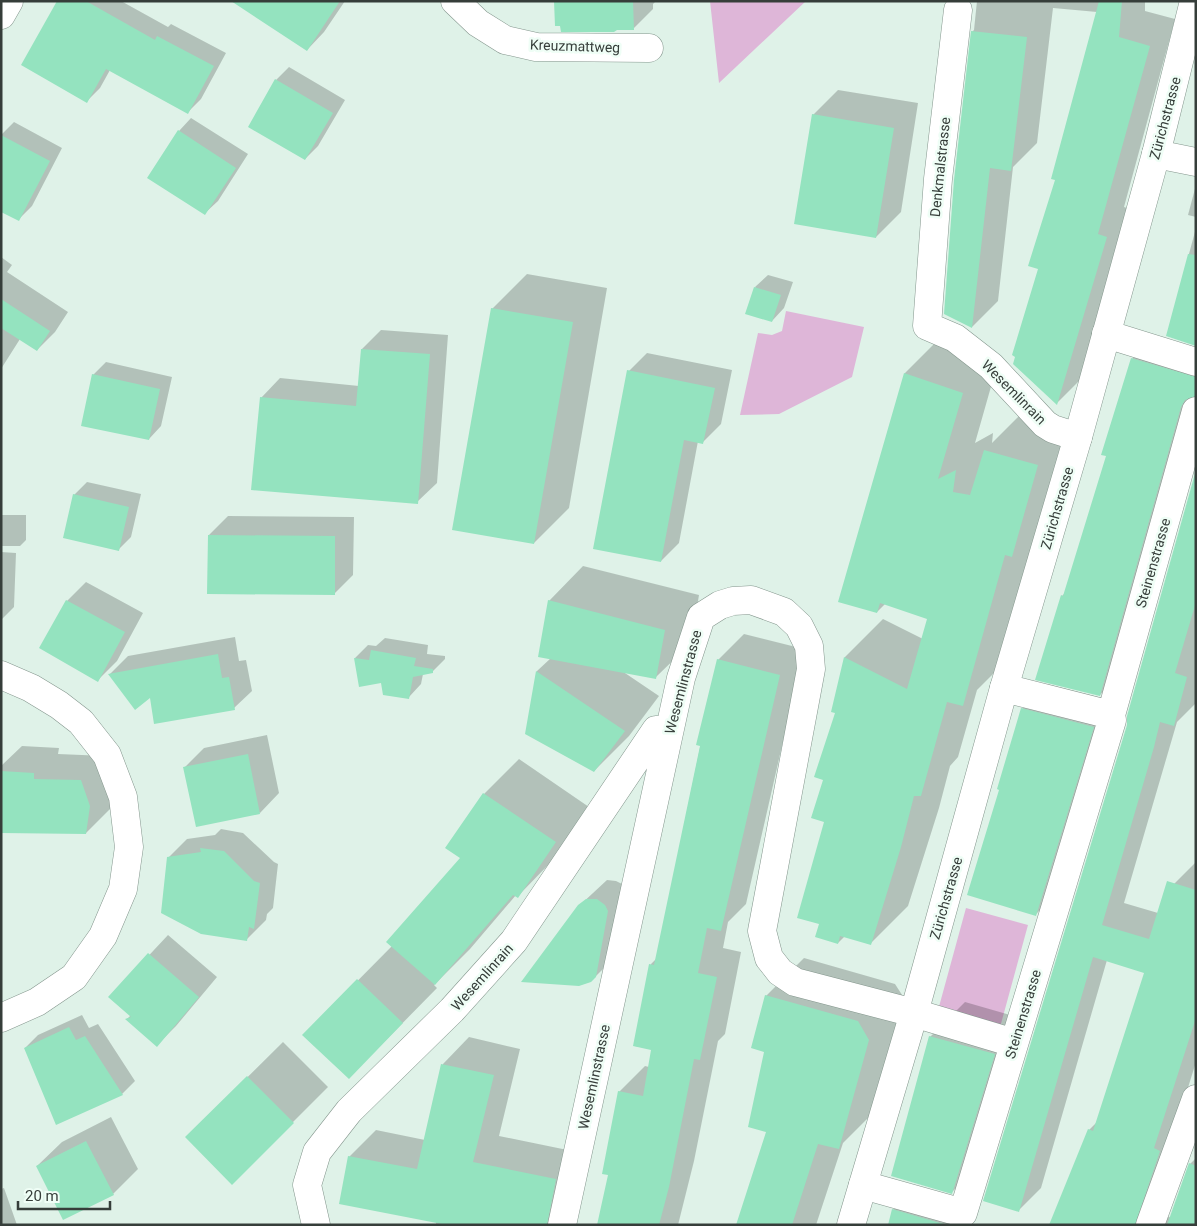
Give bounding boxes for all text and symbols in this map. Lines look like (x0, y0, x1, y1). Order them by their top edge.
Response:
street label: Kreuzmattweg (530, 36, 620, 56)
street label: Zürichstrasse (1146, 75, 1184, 161)
street label: Denkmalstrasse (927, 116, 953, 218)
street label: Wesemlinrain (979, 357, 1049, 427)
street label: Zürichstrasse (1038, 465, 1076, 551)
street label: Steinenstrasse (1133, 516, 1173, 610)
street label: Wesemlinstrasse (661, 628, 705, 736)
street label: Zürichstrasse (927, 855, 965, 941)
street label: Wesemlinrain (448, 940, 516, 1014)
street label: Steinenstrasse (1002, 967, 1044, 1061)
street label: Wesemlinstrasse (575, 1023, 613, 1131)
scale bar (18, 1178, 110, 1210)
text: 20 m (25, 1187, 59, 1205)

